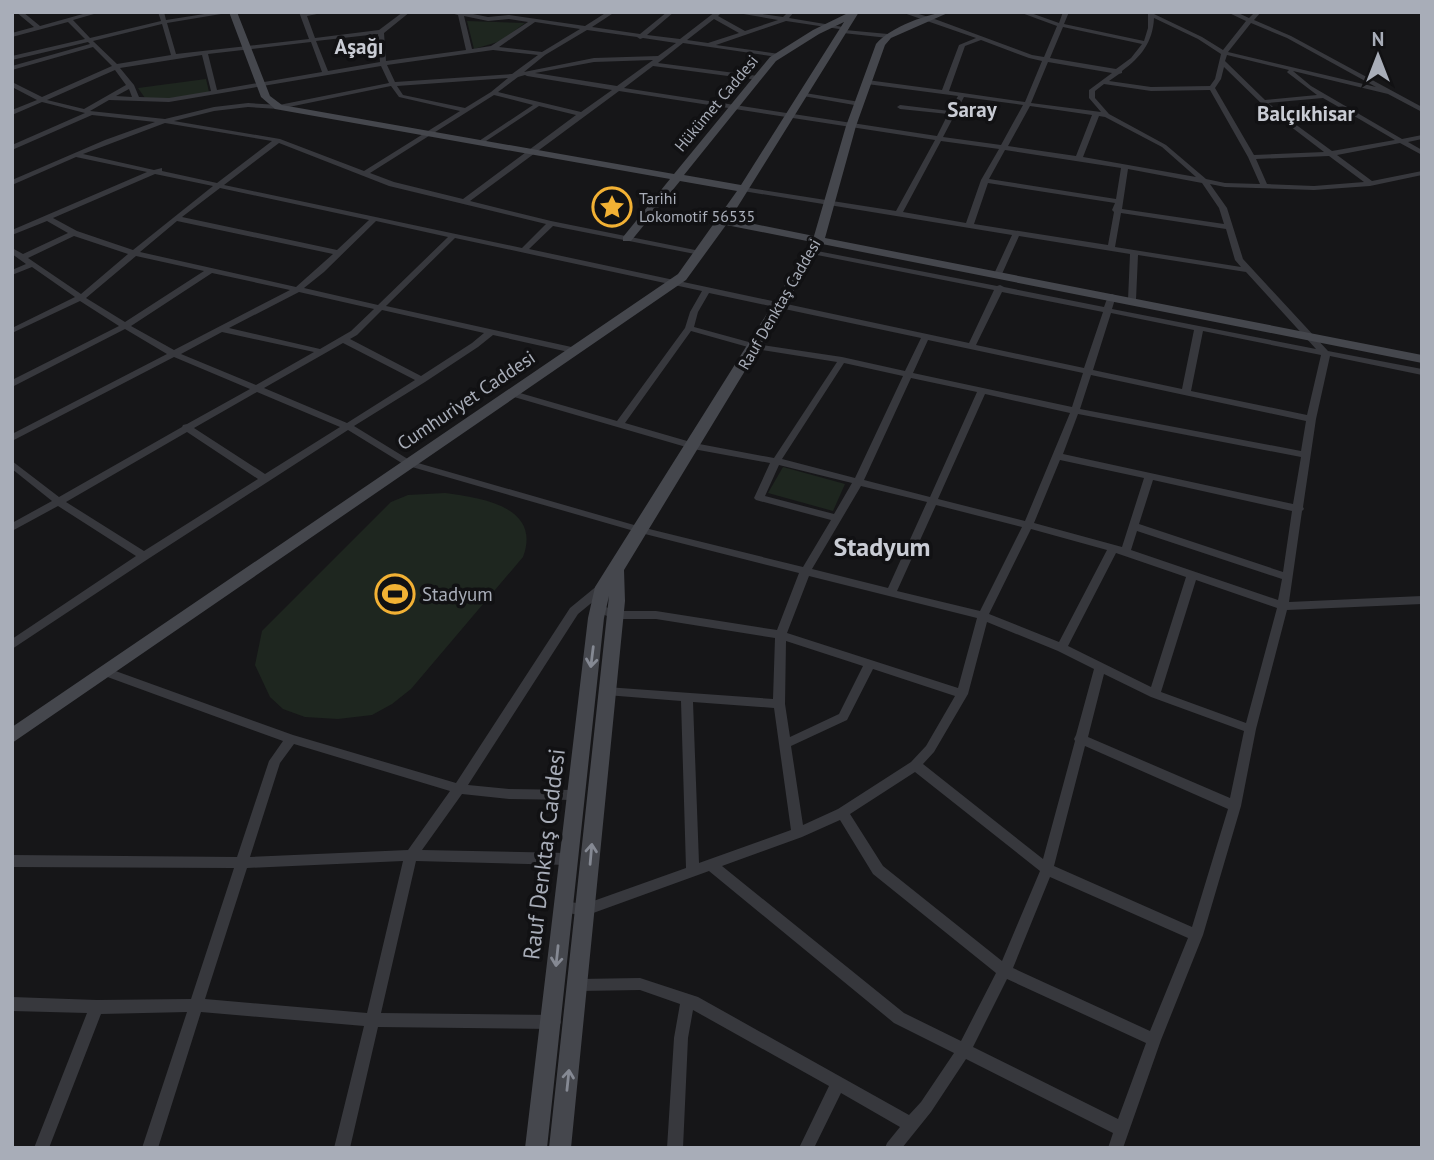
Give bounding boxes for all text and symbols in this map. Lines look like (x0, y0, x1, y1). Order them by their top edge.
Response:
north arrow (1343, 21, 1413, 91)
text: N (1372, 27, 1384, 51)
district label: Aşağı (335, 33, 383, 60)
street label: Hükümet Caddesi (670, 51, 762, 155)
district label: Saray (947, 96, 998, 123)
district label: Balçıkhisar (1257, 100, 1356, 127)
place icon: Tarihi Lokomotif 56535 (591, 186, 633, 228)
place label: Tarihi Lokomotif 56535 (639, 188, 755, 226)
street label: Rauf Denktaş Caddesi (733, 235, 825, 373)
street label: Cumhuriyet Caddesi (392, 345, 540, 455)
district label: Stadyum (833, 530, 931, 563)
sports icon: Stadyum (374, 573, 416, 615)
place label: Stadyum (422, 582, 493, 606)
one-way arrow (585, 646, 598, 668)
street label: Rauf Denktaş Caddesi (516, 747, 571, 961)
one-way arrow (585, 843, 598, 865)
one-way arrow (550, 945, 563, 967)
one-way arrow (561, 1069, 574, 1092)

